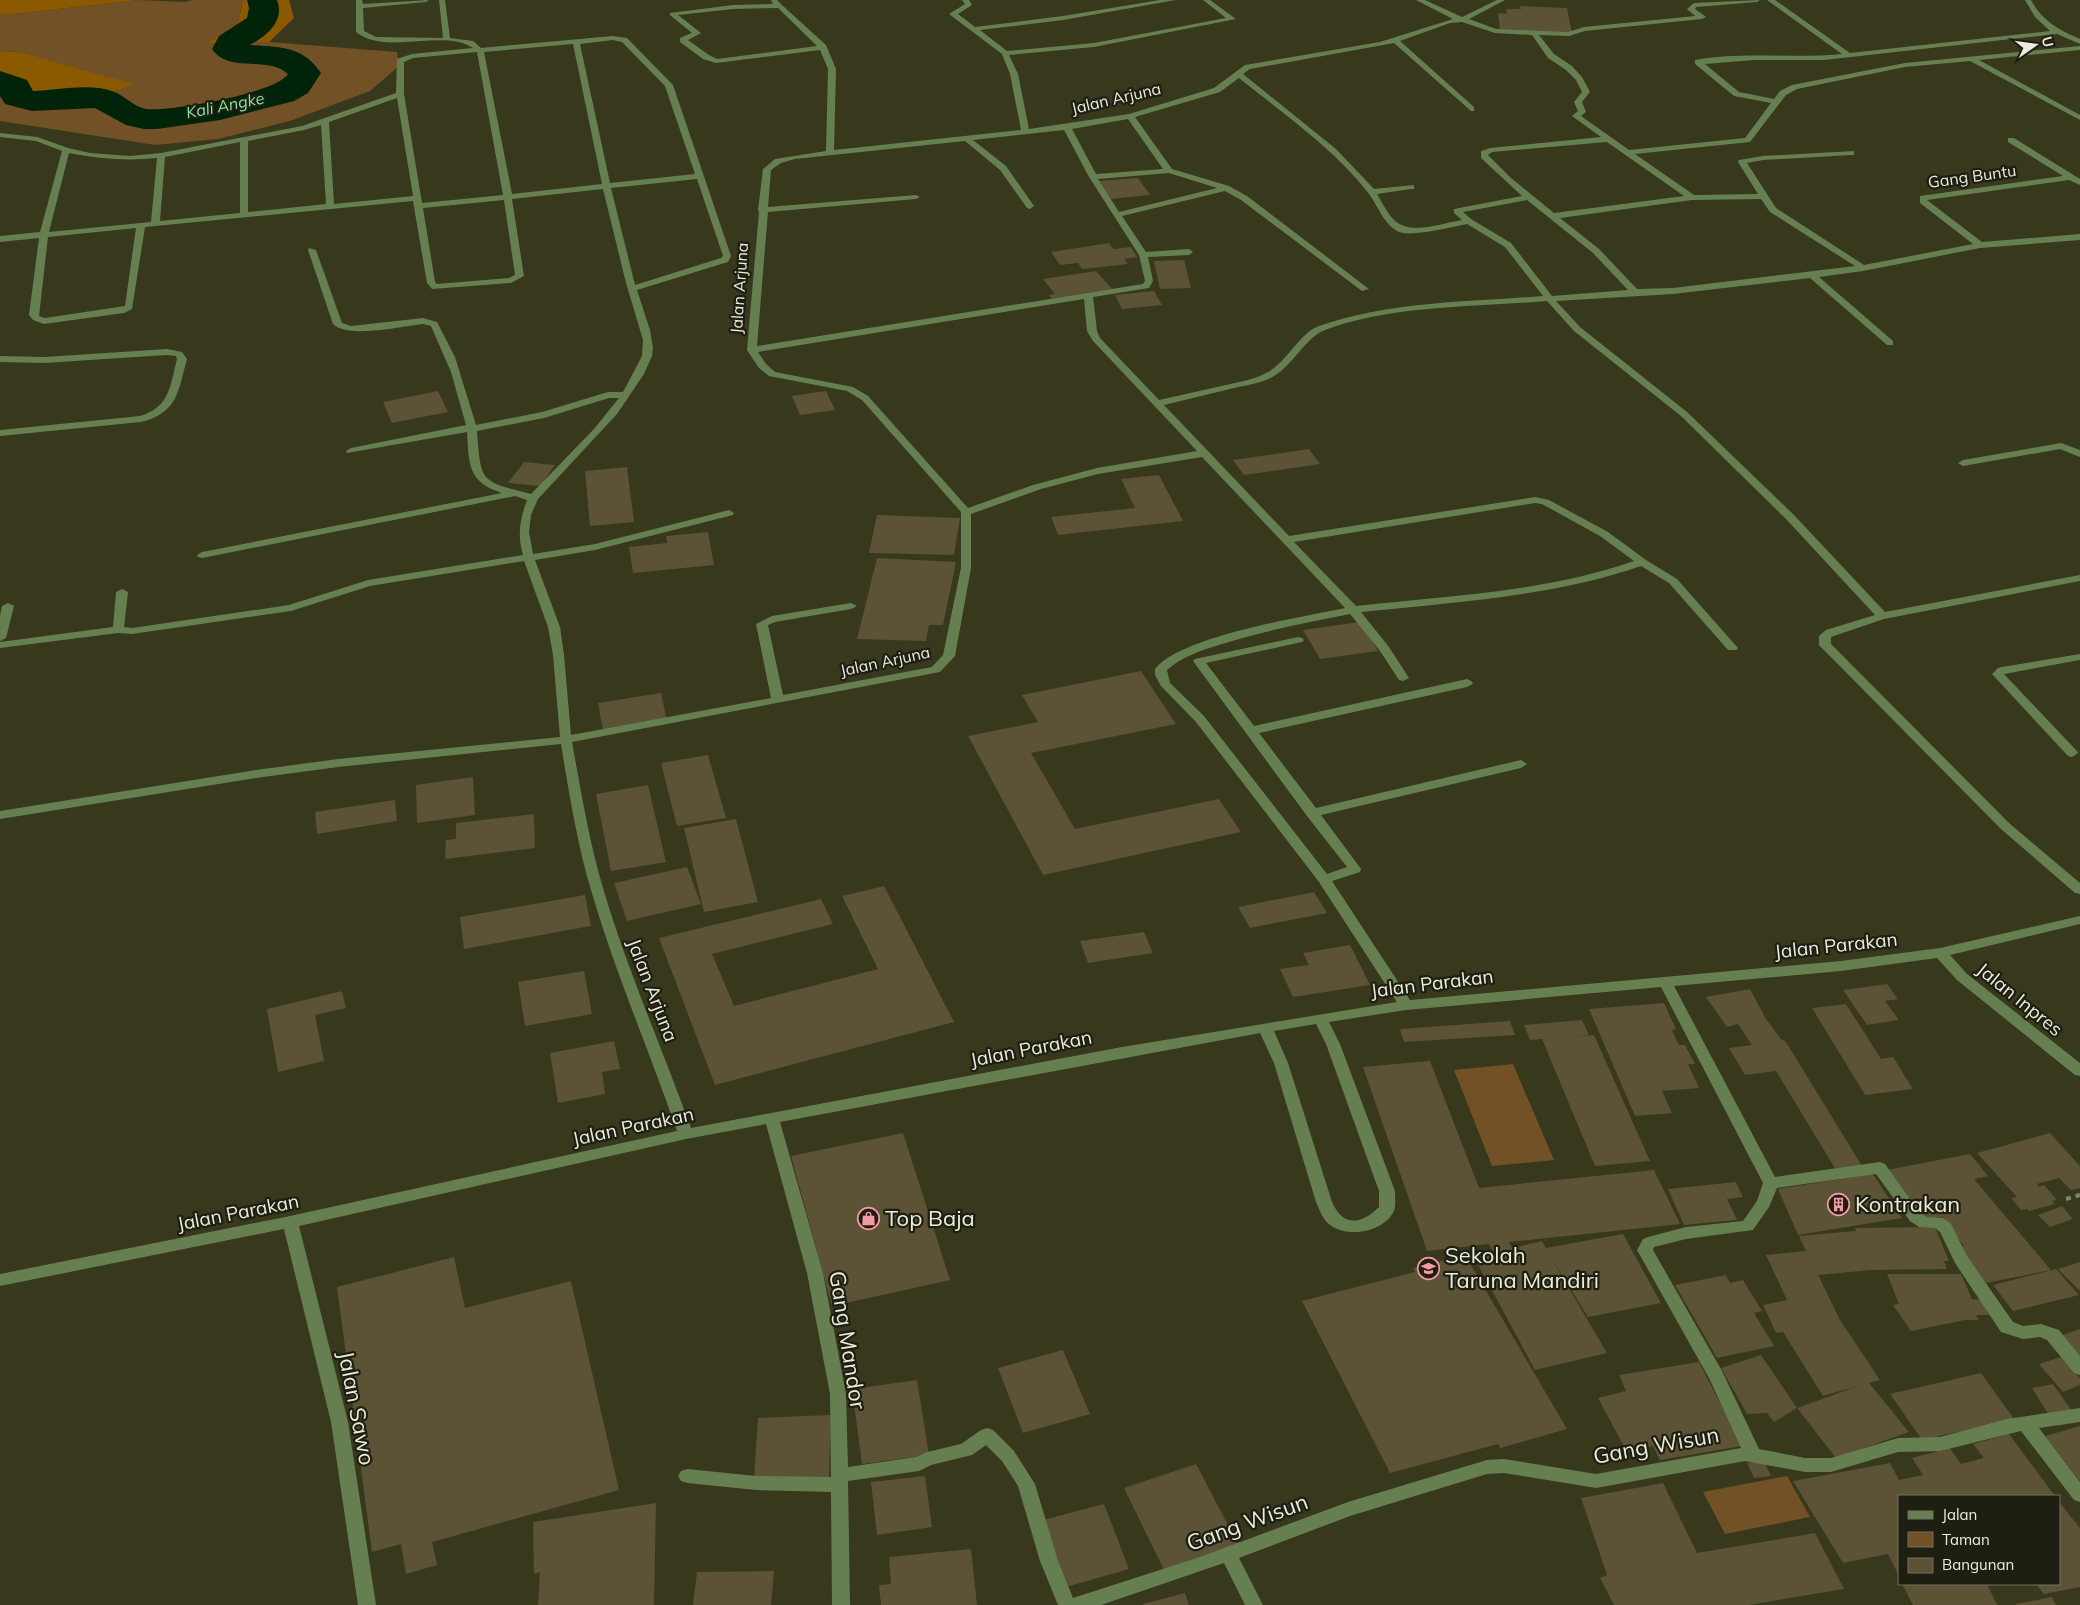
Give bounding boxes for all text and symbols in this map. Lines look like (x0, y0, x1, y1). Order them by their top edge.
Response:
north arrow (2010, 20, 2060, 70)
text: U (2038, 35, 2058, 49)
street label: Jalan Arjuna (1069, 78, 1163, 118)
water label: Kali Angke (184, 88, 266, 122)
street label: Gang Buntu (1927, 160, 2017, 192)
street label: Jalan Arjuna (726, 242, 752, 334)
street label: Jalan Arjuna (838, 642, 932, 680)
street label: Jalan Parakan (1773, 927, 1899, 963)
street label: Jalan Arjuna (622, 935, 684, 1045)
street label: Jalan Inpres (1972, 957, 2068, 1041)
street label: Jalan Parakan (1369, 964, 1495, 1002)
street label: Jalan Parakan (968, 1024, 1094, 1072)
street label: Jalan Parakan (570, 1101, 696, 1151)
street label: Jalan Parakan (175, 1188, 301, 1236)
place label: Kontrakan (1855, 1190, 1960, 1218)
building icon: Kontrakan (1827, 1192, 1851, 1216)
place label: Top Baja (885, 1204, 975, 1232)
shop icon: Top Baja (857, 1206, 881, 1230)
place label: Sekolah Taruna Mandiri (1445, 1241, 1599, 1294)
school or university icon: Sekolah Taruna Mandiri (1417, 1256, 1441, 1280)
street label: Gang Mandor (823, 1269, 873, 1411)
street label: Jalan Sawo (332, 1348, 382, 1468)
street label: Gang Wisun (1591, 1420, 1721, 1470)
street label: Gang Wisun (1182, 1487, 1312, 1557)
legend (1898, 1495, 2060, 1585)
text: Jalan (1942, 1505, 1977, 1524)
text: Taman (1942, 1530, 1990, 1549)
text: Bangunan (1942, 1555, 2014, 1574)

